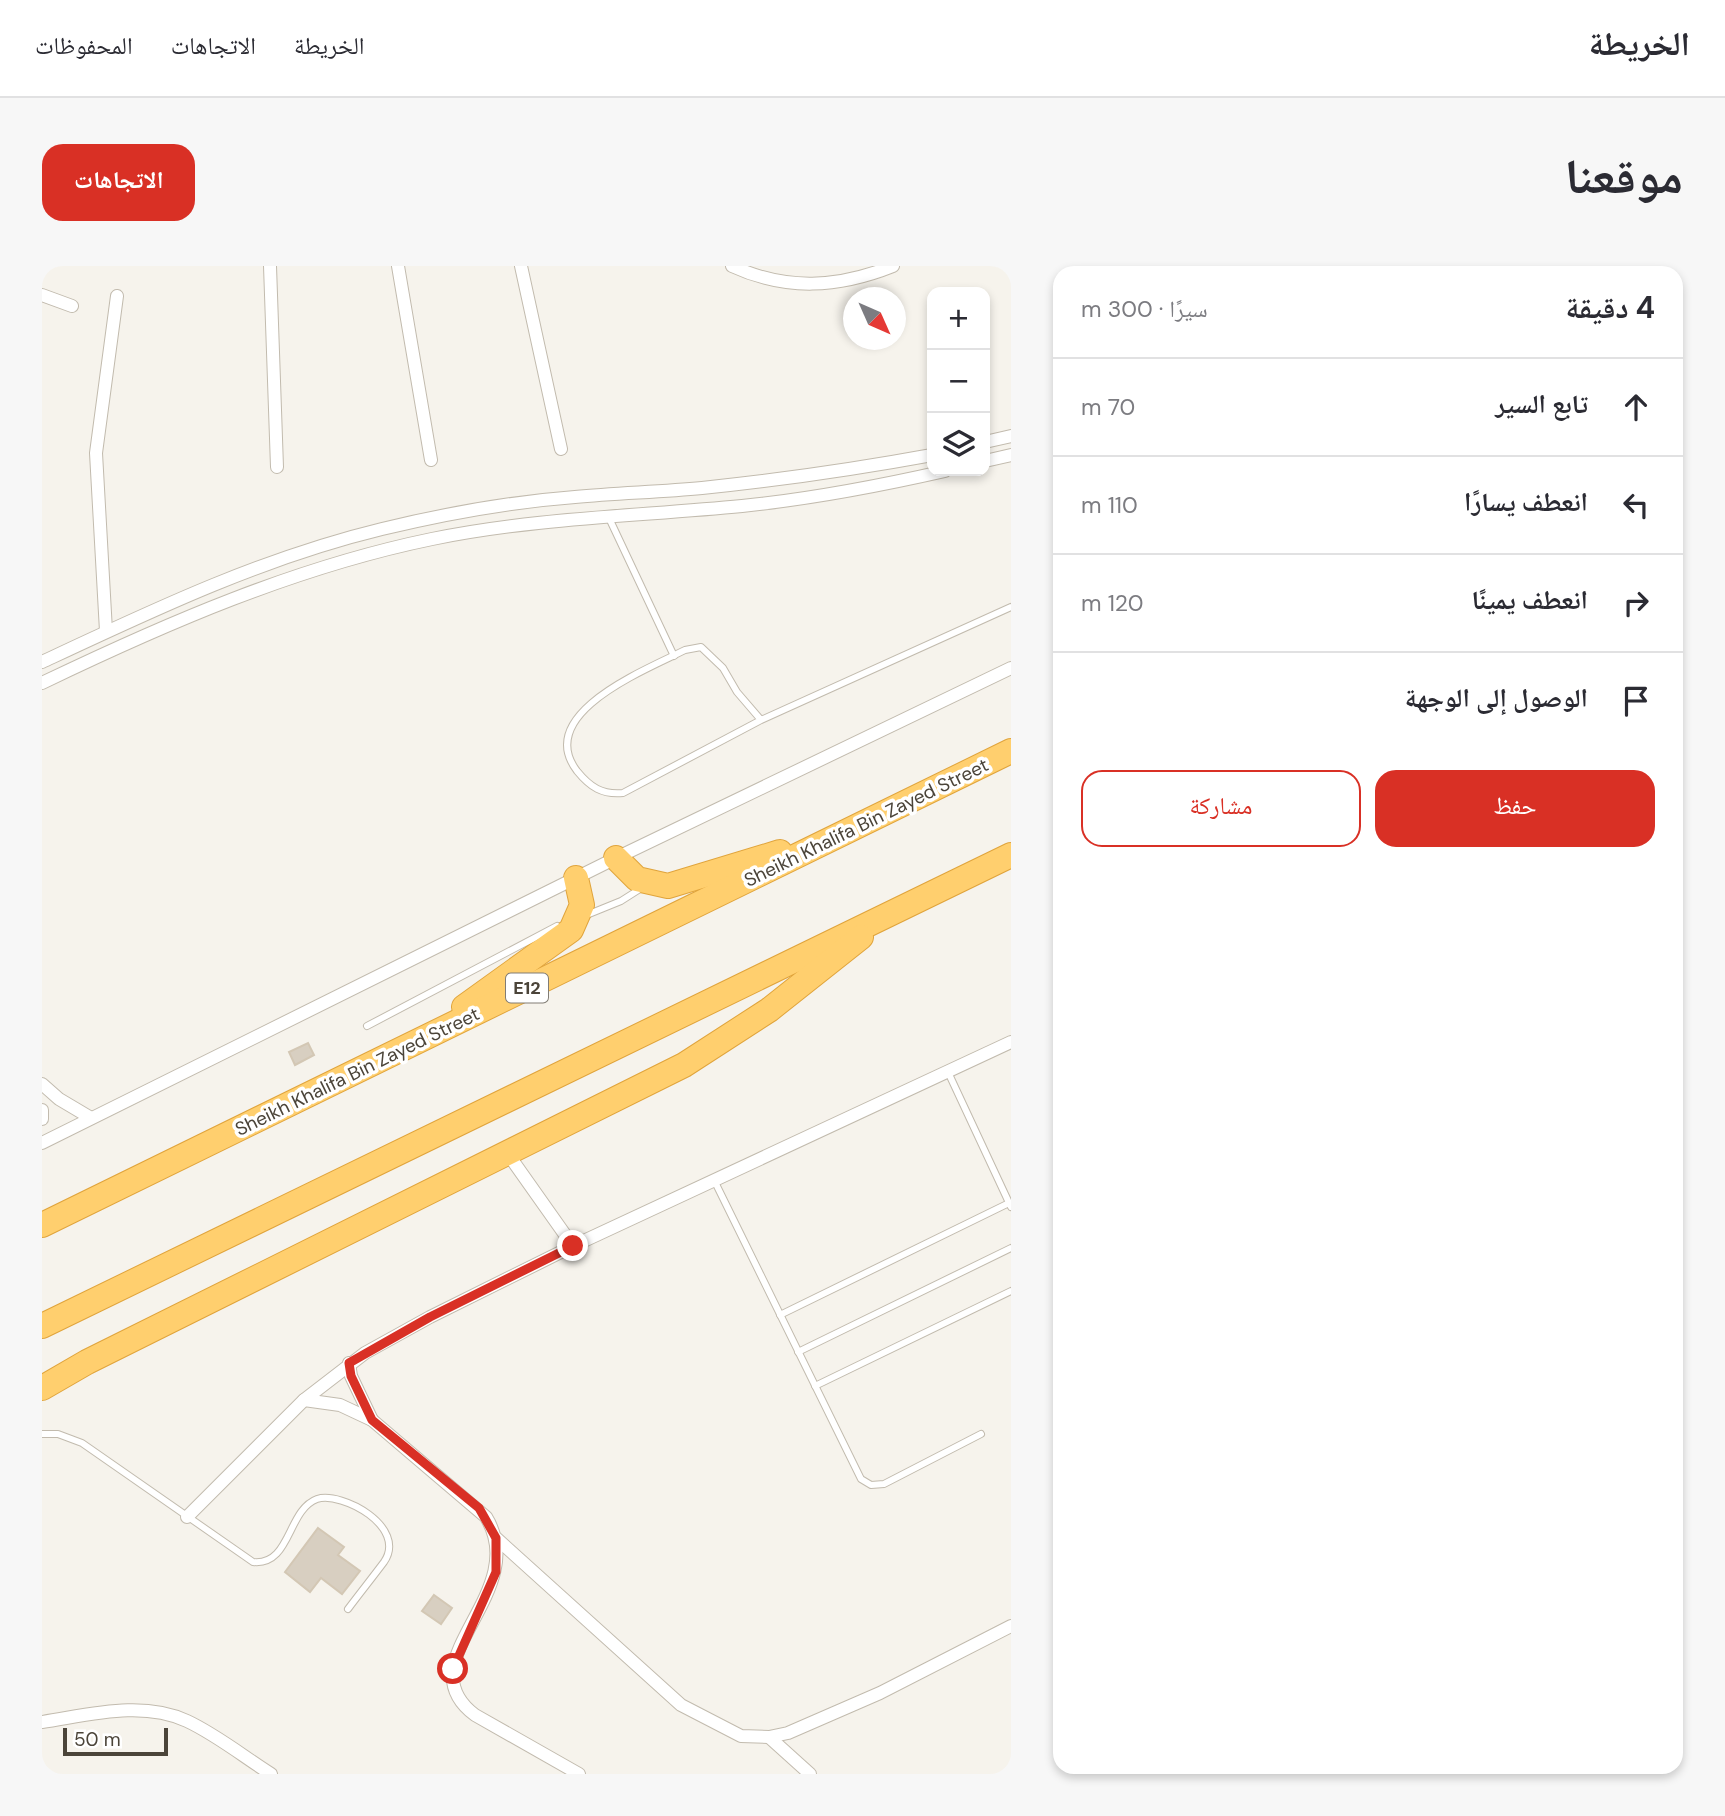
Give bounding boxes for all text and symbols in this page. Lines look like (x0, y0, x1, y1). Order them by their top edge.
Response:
text: الخريطة (1589, 22, 1690, 65)
text: المحفوظات (35, 30, 133, 61)
text: الاتجاهات (171, 30, 256, 61)
text: الخريطة (294, 30, 365, 61)
button: الاتجاهات (42, 144, 195, 221)
text: موقعنا (1565, 144, 1683, 208)
north arrow (843, 287, 906, 350)
map controls (927, 287, 990, 476)
button: + (927, 287, 990, 350)
text: 4 دقيقة (1565, 288, 1655, 327)
text: سيرًا · 300 m (1081, 294, 1208, 324)
button: − (927, 350, 990, 413)
text: تابع السير (1495, 387, 1588, 421)
icon: ahead (1617, 388, 1655, 426)
text: 70 m (1081, 392, 1135, 422)
button: layers (927, 413, 990, 476)
text: انعطف يسارًا (1464, 485, 1588, 519)
icon: left (1617, 486, 1655, 524)
text: 110 m (1081, 490, 1138, 520)
text: انعطف يمينًا (1472, 583, 1588, 617)
icon: right (1617, 584, 1655, 622)
text: 120 m (1081, 588, 1144, 618)
text: الوصول إلى الوجهة (1405, 681, 1588, 715)
icon: arrive (1617, 682, 1655, 720)
street label: Sheikh Khalifa Bin Zayed Street (740, 752, 993, 893)
button: مشاركة (1081, 770, 1361, 847)
button: حفظ (1375, 770, 1655, 847)
road number: E12 (506, 974, 548, 1002)
street label: Sheikh Khalifa Bin Zayed Street (231, 1001, 484, 1142)
route end (557, 1230, 588, 1261)
route start (437, 1653, 468, 1684)
scale bar (63, 1725, 168, 1757)
text: 50 m (74, 1727, 121, 1752)

